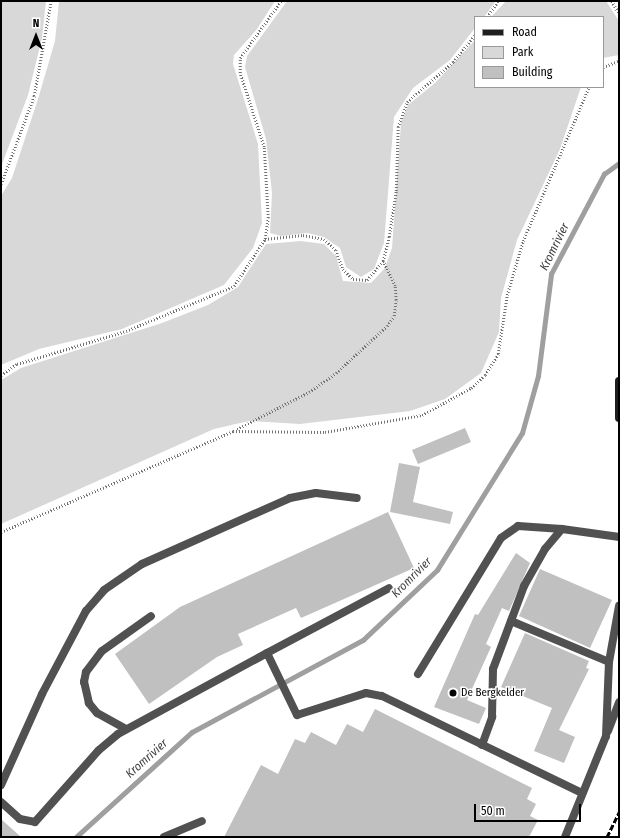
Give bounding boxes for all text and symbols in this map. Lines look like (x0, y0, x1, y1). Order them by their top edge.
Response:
north arrow (16, 16, 56, 56)
legend (474, 16, 604, 88)
text: N (33, 17, 39, 30)
text: Road (512, 25, 537, 39)
text: Park (512, 45, 533, 59)
text: Building (512, 65, 552, 79)
water label: Kromrivier (537, 221, 573, 273)
water label: Kromrivier (389, 555, 435, 601)
place label: De Bergkelder (461, 686, 524, 700)
marker: De Bergkelder (448, 688, 458, 698)
water label: Kromrivier (123, 737, 171, 781)
scale bar (476, 796, 583, 822)
text: 50 m (481, 804, 505, 818)

